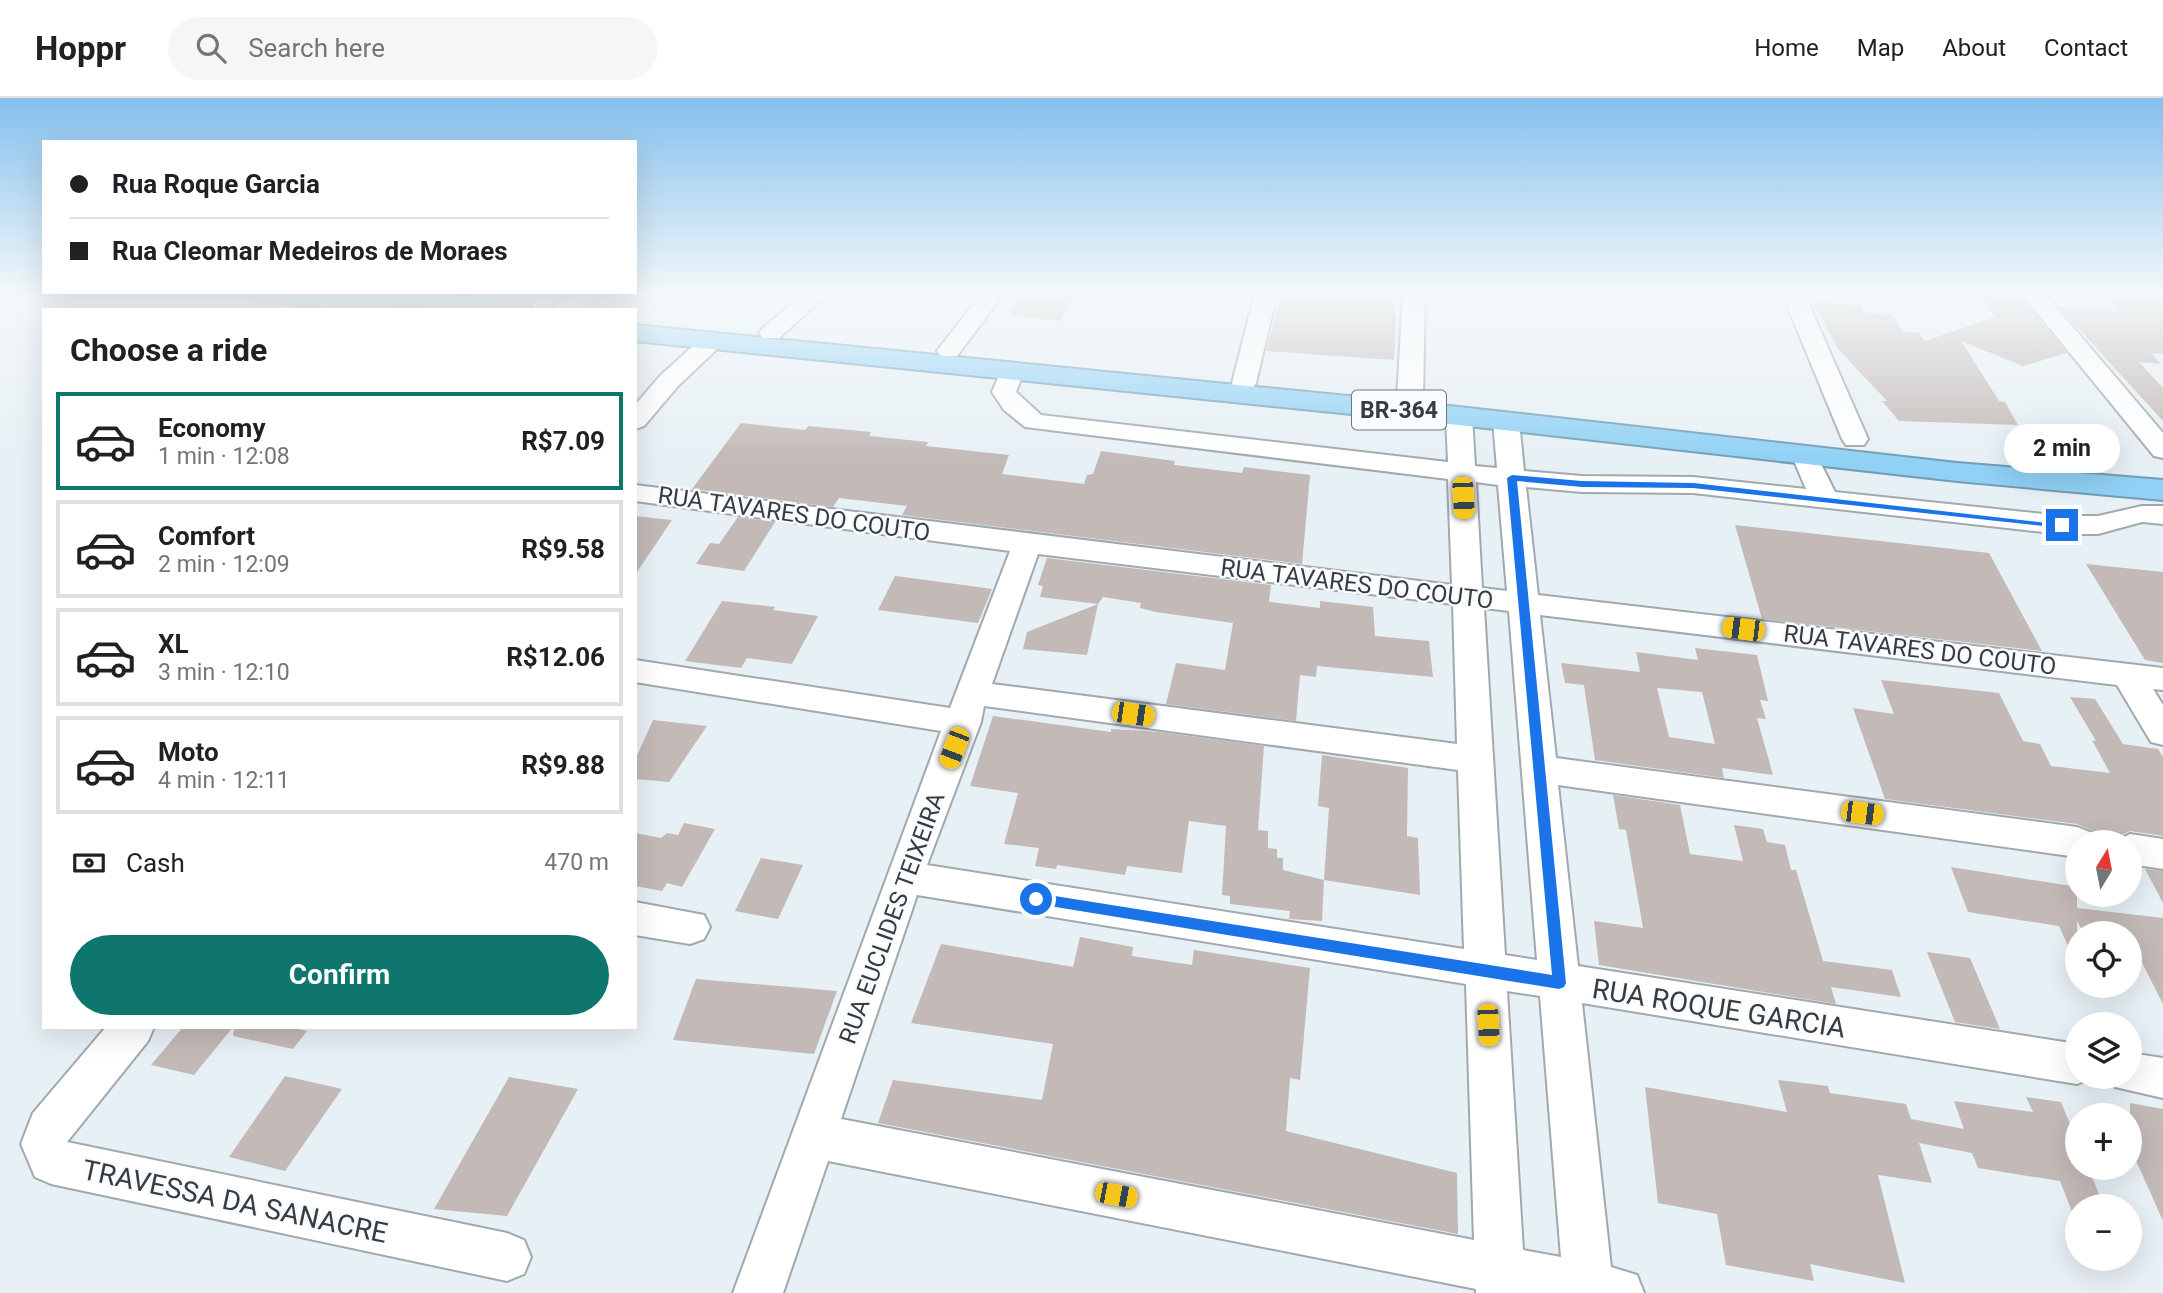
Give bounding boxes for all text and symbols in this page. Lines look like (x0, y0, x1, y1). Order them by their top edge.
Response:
search box (168, 17, 658, 80)
text: Hoppr (35, 29, 126, 68)
icon: search (192, 29, 230, 67)
text: Search here (248, 33, 385, 63)
text: Home (1754, 34, 1819, 62)
text: Map (1857, 34, 1904, 62)
text: About (1942, 34, 2006, 62)
text: Contact (2044, 34, 2128, 62)
text: Rua Roque Garcia (112, 169, 320, 199)
text: Rua Cleomar Medeiros de Moraes (112, 236, 508, 266)
text: Choose a ride (70, 331, 267, 369)
road number: BR-364 (1352, 390, 1446, 430)
icon: car (74, 410, 137, 473)
text: Economy (158, 413, 265, 443)
callout: 2 min (2004, 424, 2120, 472)
text: R$7.09 (521, 426, 605, 456)
text: 2 min (2033, 435, 2091, 462)
text: 1 min · 12:08 (158, 443, 290, 470)
car (1452, 476, 1475, 520)
street label: RUA TAVARES DO COUTO (656, 481, 932, 547)
route end (2046, 509, 2078, 541)
icon: car (74, 518, 137, 581)
text: Comfort (158, 521, 255, 551)
text: R$9.58 (521, 534, 605, 564)
text: 2 min · 12:09 (158, 551, 290, 578)
street label: RUA TAVARES DO COUTO (1219, 553, 1495, 615)
car (1721, 616, 1766, 642)
street label: RUA TAVARES DO COUTO (1782, 619, 2058, 681)
icon: car (74, 626, 137, 689)
text: XL (158, 629, 189, 659)
text: R$12.06 (506, 642, 605, 672)
text: 3 min · 12:10 (158, 659, 290, 686)
car (1111, 701, 1156, 727)
car (937, 725, 972, 771)
icon: car (74, 734, 137, 797)
text: Moto (158, 737, 219, 767)
text: R$9.88 (521, 750, 605, 780)
text: 4 min · 12:11 (158, 767, 290, 794)
street label: RUA EUCLIDES TEIXEIRA (833, 788, 951, 1048)
car (1840, 800, 1885, 826)
north arrow (2065, 830, 2142, 906)
map controls (2065, 830, 2142, 1271)
icon: cash (70, 844, 108, 882)
text: Cash (126, 848, 185, 878)
text: 470 m (544, 849, 609, 876)
route start (1020, 883, 1052, 915)
button: locate (2065, 921, 2142, 998)
button: Confirm (70, 935, 609, 1015)
street label: RUA ROQUE GARCIA (1590, 972, 1848, 1045)
car (1477, 1003, 1500, 1047)
button: layers (2065, 1012, 2142, 1089)
button: + (2065, 1103, 2142, 1180)
street label: TRAVESSA DA SANACRE (79, 1153, 391, 1250)
car (1094, 1181, 1139, 1209)
button: − (2065, 1194, 2142, 1271)

